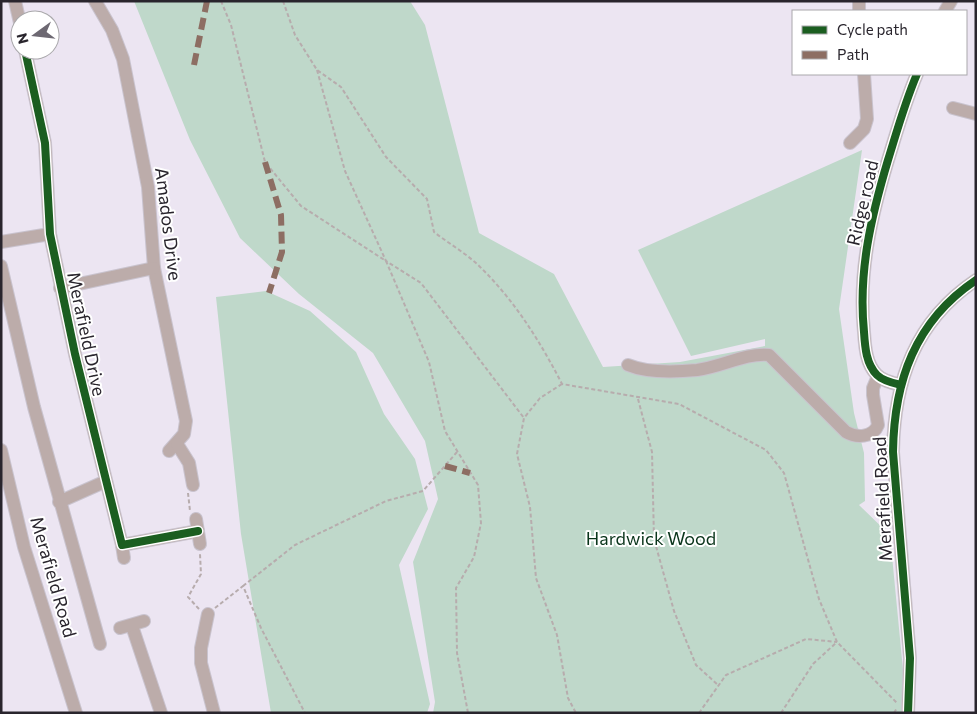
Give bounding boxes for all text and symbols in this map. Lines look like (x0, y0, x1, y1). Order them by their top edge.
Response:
north arrow (10, 10, 60, 60)
legend (792, 10, 967, 75)
text: Cycle path (837, 20, 908, 38)
text: N (12, 31, 32, 46)
text: Path (837, 45, 869, 63)
street label: Ridge road (842, 158, 883, 248)
street label: Amados Drive (151, 166, 187, 282)
street label: Merafield Drive (63, 270, 111, 398)
street label: Merafield Road (868, 436, 896, 562)
street label: Merafield Road (26, 514, 82, 640)
park label: Hardwick Wood (586, 527, 716, 549)

